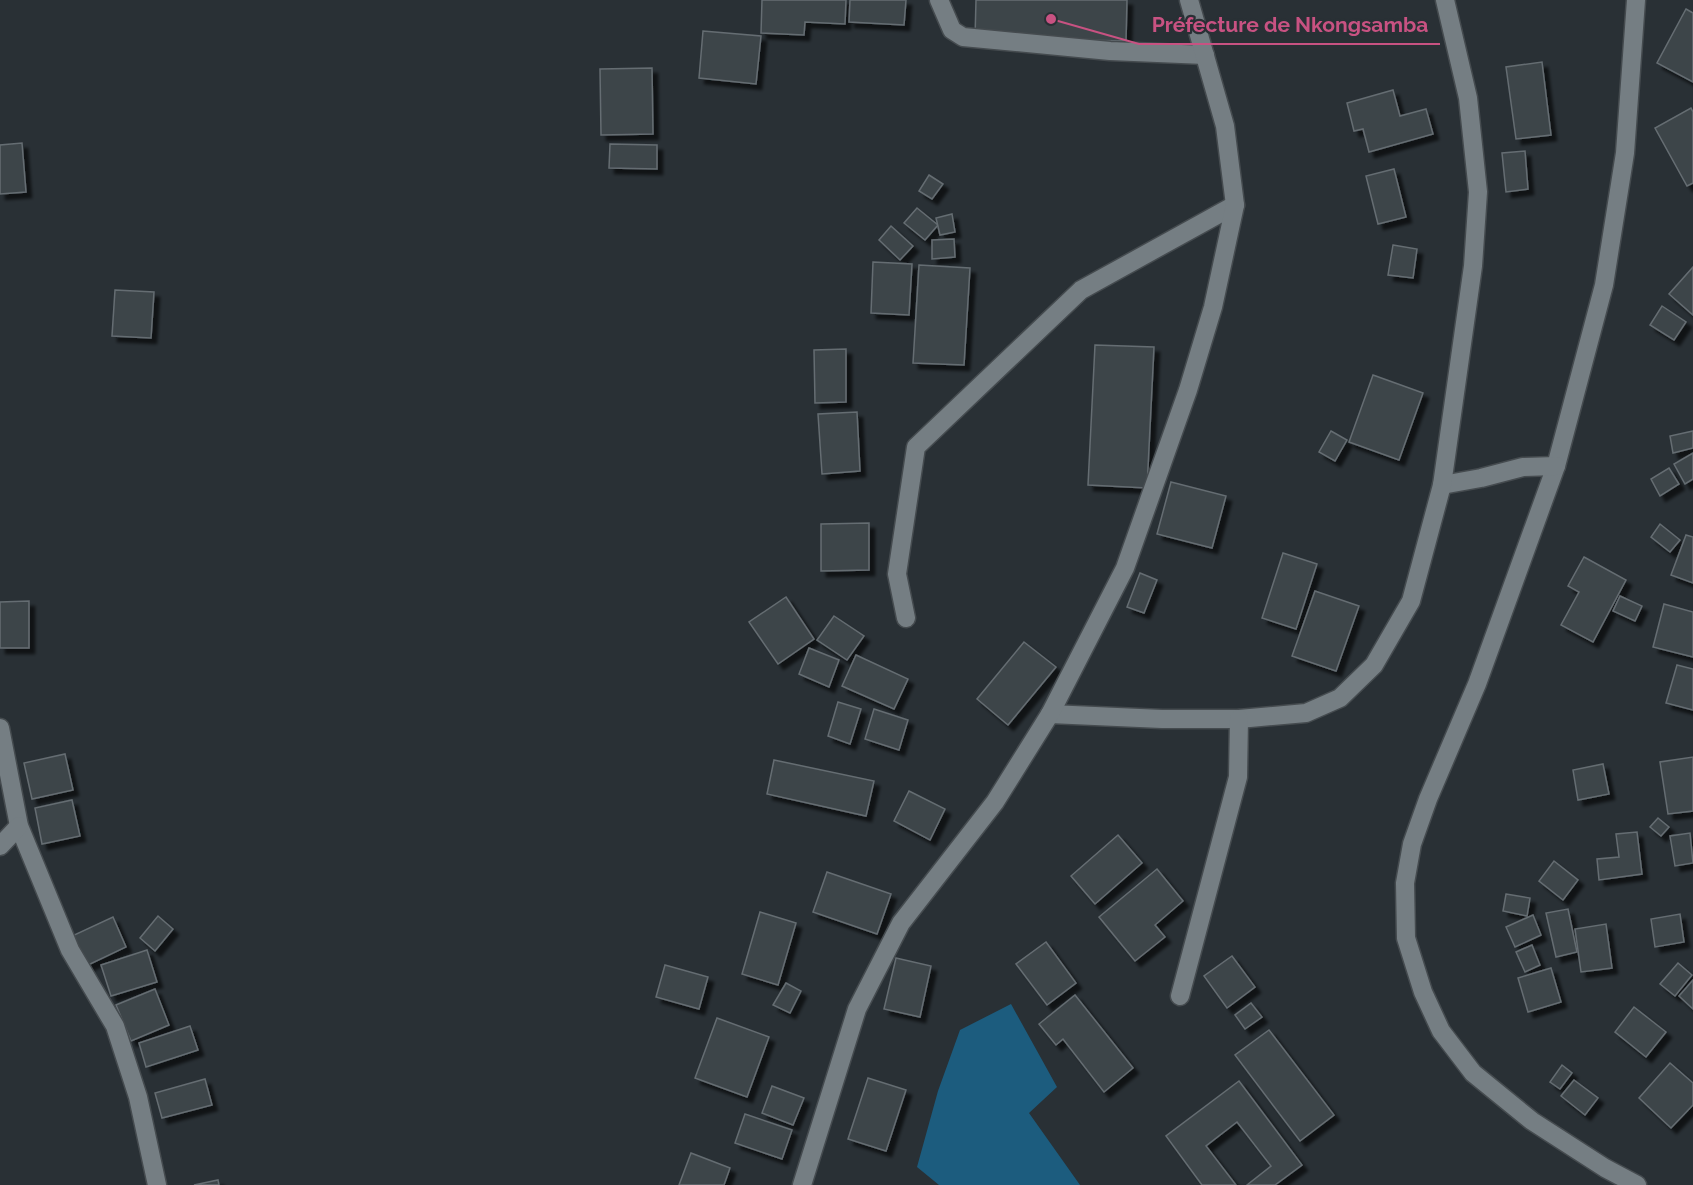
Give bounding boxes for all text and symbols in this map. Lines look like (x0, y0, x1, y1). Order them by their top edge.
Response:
callout: Préfecture de Nkongsamba (1139, 5, 1440, 44)
text: Préfecture de Nkongsamba (1152, 12, 1428, 37)

